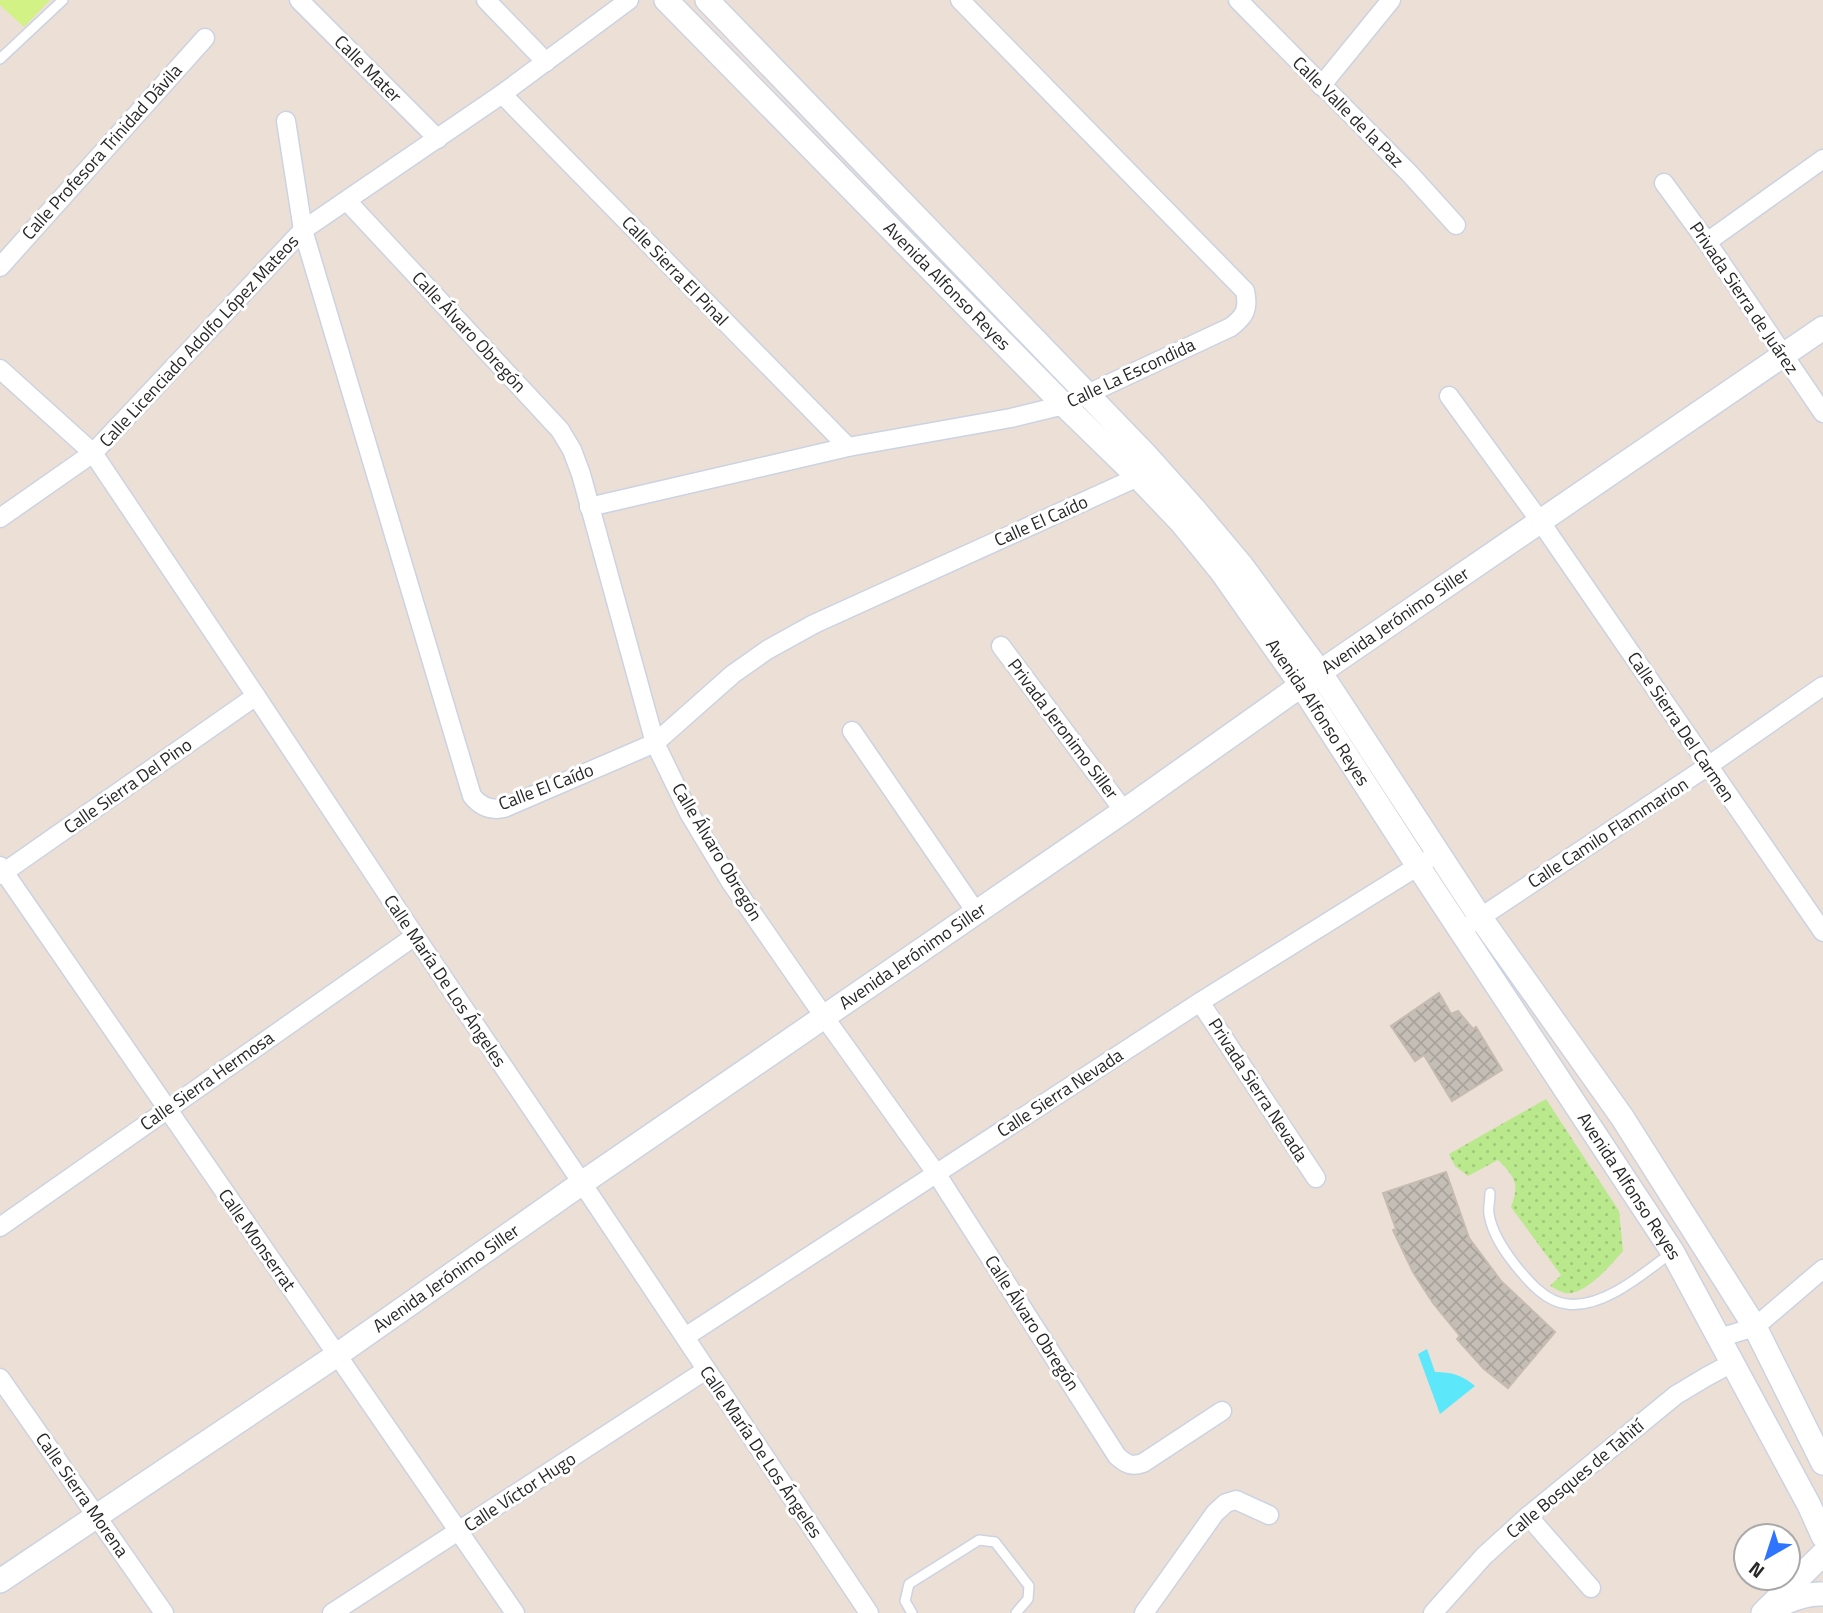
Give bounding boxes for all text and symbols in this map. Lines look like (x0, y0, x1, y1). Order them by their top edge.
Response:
street label: Calle Mater (328, 29, 408, 109)
street label: Calle Valle de la Paz (1286, 50, 1410, 174)
street label: Calle Profesora Trinidad Dávila (15, 58, 188, 246)
street label: Calle Sierra El Pinal (616, 210, 735, 332)
street label: Avenida Alfonso Reyes (878, 215, 1017, 356)
street label: Privada Sierra de Juárez (1683, 216, 1806, 379)
street label: Calle Licenciado Adolfo López Mateos (93, 228, 305, 453)
street label: Calle Álvaro Obregón (406, 265, 533, 398)
street label: Calle La Escondida (1062, 331, 1199, 414)
street label: Calle El Caído (990, 488, 1092, 553)
street label: Avenida Jerónimo Siller (1316, 560, 1474, 680)
street label: Avenida Alfonso Reyes (1259, 633, 1377, 791)
street label: Calle Sierra Del Carmen (1621, 646, 1742, 807)
street label: Privada Jeronimo Siller (1001, 653, 1125, 805)
street label: Calle Sierra Del Pino (58, 731, 197, 840)
street label: Calle El Caído (494, 756, 597, 817)
street label: Calle Camilo Flammarion (1522, 770, 1693, 895)
street label: Calle Álvaro Obregón (665, 777, 769, 926)
street label: Calle María De Los Ángeles (378, 889, 513, 1072)
street label: Avenida Jerónimo Siller (833, 896, 991, 1016)
street label: Privada Sierra Nevada (1202, 1013, 1315, 1167)
street label: Calle Sierra Hermosa (134, 1024, 279, 1137)
street label: Calle Sierra Nevada (991, 1042, 1128, 1144)
street label: Avenida Alfonso Reyes (1571, 1107, 1688, 1264)
street label: Calle Monserrat (212, 1183, 303, 1297)
street label: Avenida Jerónimo Siller (367, 1217, 525, 1339)
street label: Calle Álvaro Obregón (978, 1250, 1086, 1396)
street label: Calle María De Los Ángeles (694, 1360, 829, 1543)
street label: Calle Bosques de Tahití (1500, 1411, 1651, 1545)
street label: Calle Sierra Morena (29, 1427, 136, 1563)
street label: Calle Víctor Hugo (458, 1445, 581, 1538)
north arrow (1732, 1522, 1802, 1592)
text: N (1742, 1555, 1770, 1586)

